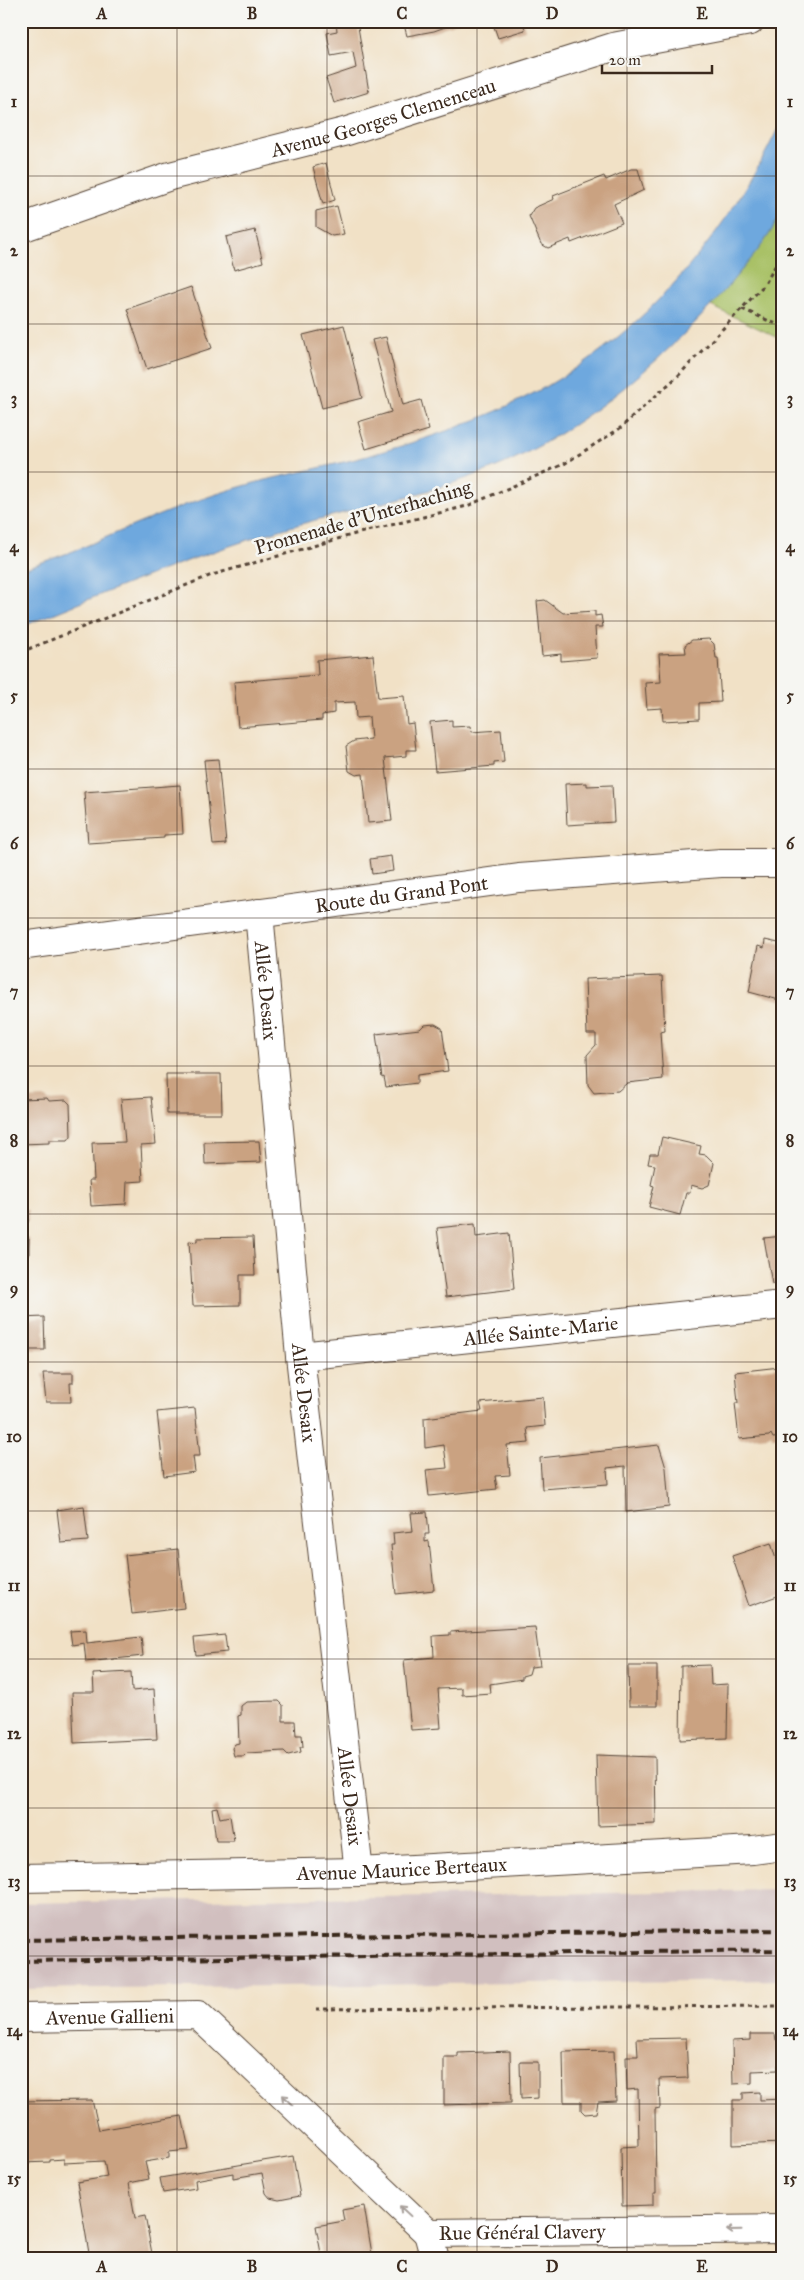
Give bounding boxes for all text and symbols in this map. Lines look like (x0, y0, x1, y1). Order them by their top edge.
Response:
text: A (96, 4, 108, 23)
text: B (247, 4, 257, 23)
text: C (397, 4, 408, 23)
text: D (546, 4, 559, 23)
text: E (696, 4, 708, 23)
scale bar (602, 42, 712, 74)
text: 20 m (609, 51, 641, 69)
street label: Avenue Georges Clemenceau (267, 73, 499, 162)
text: 1 (11, 92, 18, 111)
text: 1 (787, 92, 794, 111)
text: 2 (10, 241, 19, 260)
text: 2 (786, 241, 795, 260)
text: 3 (11, 389, 17, 409)
text: 3 (787, 389, 793, 409)
street label: Promenade d'Unterhaching (252, 474, 475, 560)
text: 4 (10, 537, 20, 557)
text: 4 (786, 537, 796, 557)
text: 5 (10, 686, 18, 705)
text: 5 (786, 686, 794, 705)
text: 6 (10, 834, 19, 853)
text: 6 (786, 834, 795, 853)
street label: Route du Grand Pont (313, 870, 489, 918)
street label: Allée Desaix (250, 939, 283, 1041)
text: 7 (10, 982, 19, 1001)
text: 7 (786, 982, 795, 1001)
text: 8 (10, 1131, 18, 1150)
text: 8 (786, 1131, 794, 1150)
text: 9 (10, 1279, 18, 1299)
text: 9 (786, 1279, 794, 1299)
street label: Allée Sainte-Marie (461, 1310, 619, 1351)
street label: Allée Desaix (287, 1341, 322, 1444)
text: 10 (6, 1427, 22, 1446)
text: 10 (782, 1427, 798, 1446)
text: 11 (8, 1576, 21, 1595)
text: 11 (784, 1576, 797, 1595)
text: 12 (7, 1724, 22, 1743)
text: 12 (783, 1724, 798, 1743)
street label: Allée Desaix (333, 1744, 368, 1847)
street label: Avenue Maurice Berteaux (295, 1852, 508, 1885)
text: 13 (8, 1872, 20, 1892)
text: 13 (784, 1872, 796, 1892)
street label: Avenue Gallieni (45, 2003, 175, 2030)
text: 14 (6, 2021, 23, 2041)
text: 14 (782, 2021, 799, 2041)
one-way arrow (280, 2094, 293, 2106)
text: 15 (7, 2169, 21, 2188)
text: 15 (783, 2169, 797, 2188)
one-way arrow (399, 2205, 411, 2217)
street label: Rue Général Clavery (438, 2219, 606, 2245)
one-way arrow (726, 2225, 742, 2234)
text: A (96, 2257, 108, 2276)
text: B (247, 2257, 257, 2276)
text: C (397, 2257, 408, 2276)
text: D (546, 2257, 559, 2276)
text: E (696, 2257, 708, 2276)

